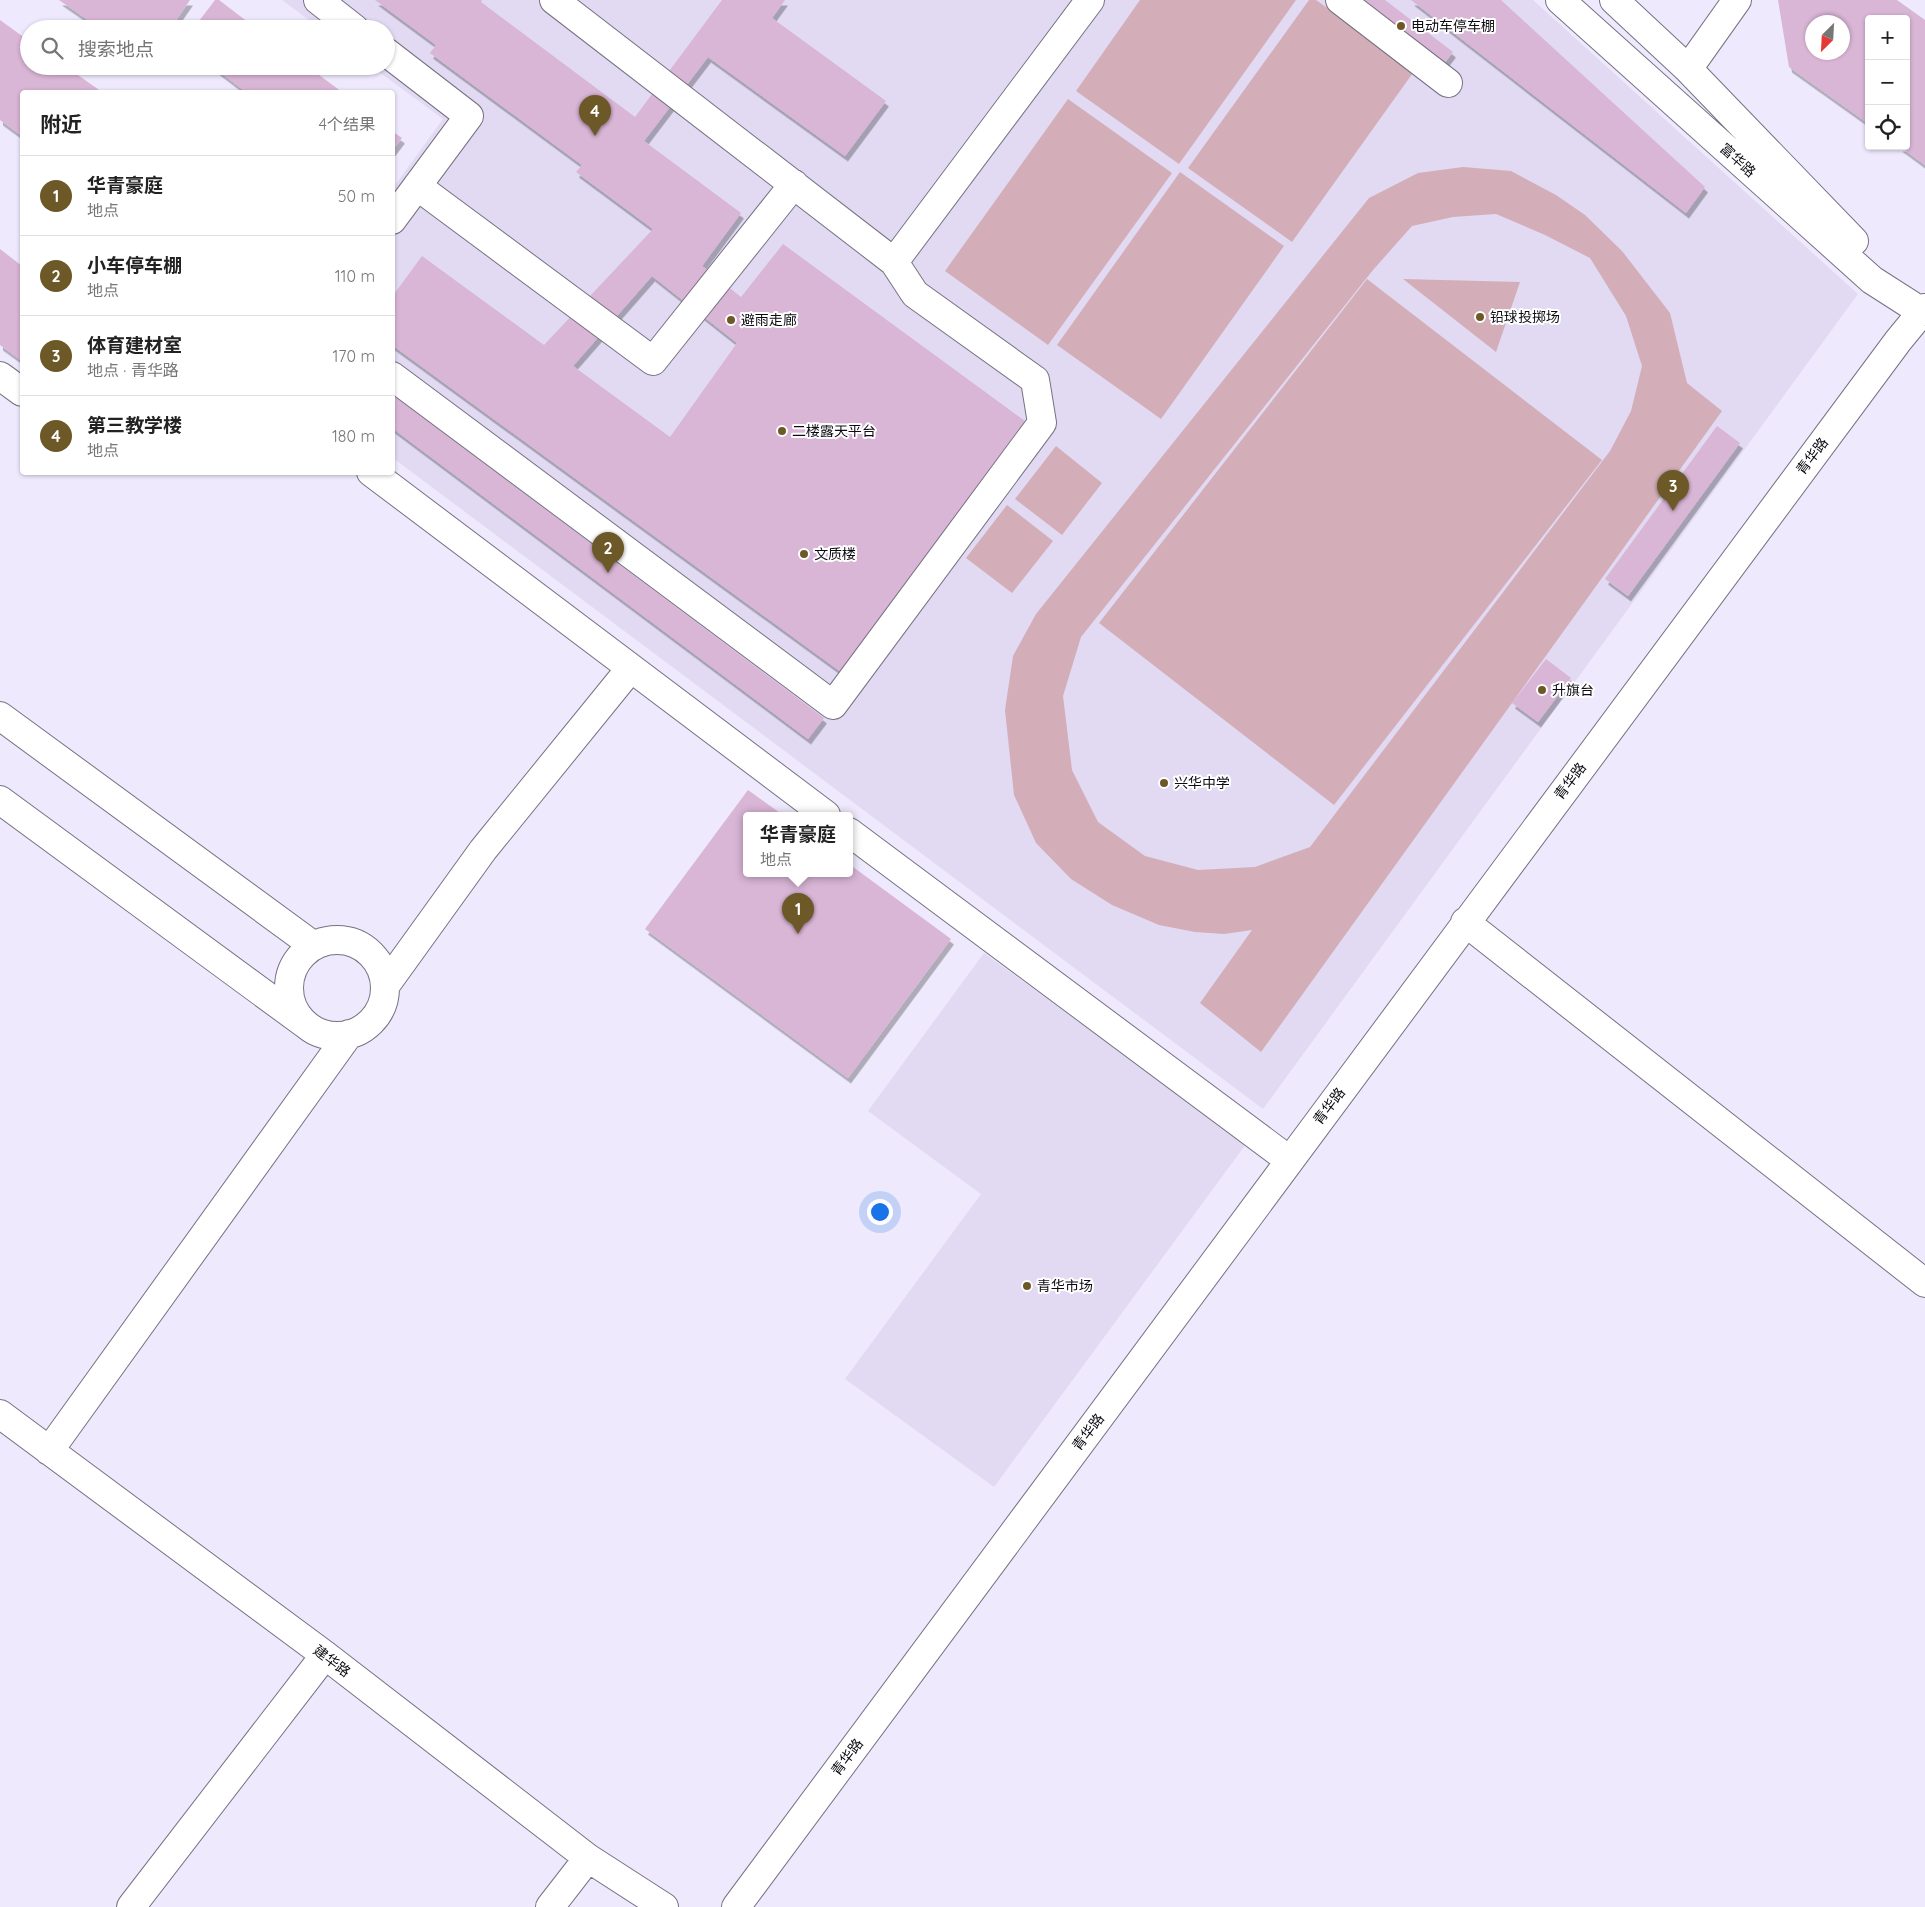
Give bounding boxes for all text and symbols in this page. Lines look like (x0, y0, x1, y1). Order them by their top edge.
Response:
north arrow (1805, 15, 1850, 60)
map controls (1865, 15, 1910, 150)
button: + (1865, 15, 1910, 60)
place label: 电动车停车棚 (1411, 17, 1495, 35)
search box (20, 20, 395, 75)
marker: 电动车停车棚 (1395, 20, 1407, 32)
icon: search (38, 34, 66, 62)
text: 搜索地点 (78, 37, 154, 61)
button: − (1865, 60, 1910, 105)
pin: 4 (579, 95, 611, 136)
button: locate (1865, 105, 1910, 150)
text: 附近 (40, 111, 82, 137)
text: 4个结果 (319, 114, 375, 134)
street label: 富华路 (1716, 139, 1760, 181)
text: 华青豪庭 (87, 173, 163, 197)
text: 1 (53, 186, 59, 206)
text: 50 m (338, 186, 375, 206)
text: 地点 (87, 200, 119, 220)
text: 小车停车棚 (87, 253, 182, 277)
text: 2 (51, 266, 61, 286)
text: 110 m (335, 266, 375, 286)
text: 地点 (87, 280, 119, 300)
place label: 铅球投掷场 (1490, 308, 1560, 326)
place label: 避雨走廊 (741, 311, 797, 329)
marker: 铅球投掷场 (1474, 311, 1486, 323)
marker: 避雨走廊 (725, 314, 737, 326)
text: 体育建材室 (87, 333, 182, 357)
text: 3 (52, 346, 60, 366)
text: 170 m (332, 346, 375, 366)
text: 地点 · 青华路 (87, 360, 179, 380)
text: 第三教学楼 (87, 413, 182, 437)
place label: 二楼露天平台 (792, 422, 876, 440)
marker: 二楼露天平台 (776, 425, 788, 437)
text: 4 (51, 426, 61, 446)
text: 180 m (332, 426, 375, 446)
street label: 青华路 (1792, 434, 1832, 478)
text: 地点 (87, 440, 119, 460)
pin: 3 (1657, 470, 1689, 511)
pin: 2 (592, 532, 624, 573)
place label: 文质楼 (814, 545, 856, 563)
marker: 文质楼 (798, 548, 810, 560)
place label: 升旗台 (1552, 681, 1594, 699)
marker: 升旗台 (1536, 684, 1548, 696)
street label: 青华路 (1550, 759, 1590, 803)
place label: 兴华中学 (1174, 774, 1230, 792)
marker: 兴华中学 (1158, 777, 1170, 789)
popup (743, 812, 853, 877)
text: 华青豪庭 (760, 822, 836, 846)
text: 地点 (760, 849, 792, 869)
pin: 1 (782, 893, 814, 934)
street label: 青华路 (1309, 1084, 1349, 1128)
your location (867, 1199, 893, 1225)
place label: 青华市场 (1037, 1277, 1093, 1295)
marker: 青华市场 (1021, 1280, 1033, 1292)
street label: 青华路 (1068, 1410, 1108, 1454)
street label: 建华路 (310, 1641, 354, 1681)
street label: 青华路 (827, 1735, 867, 1779)

